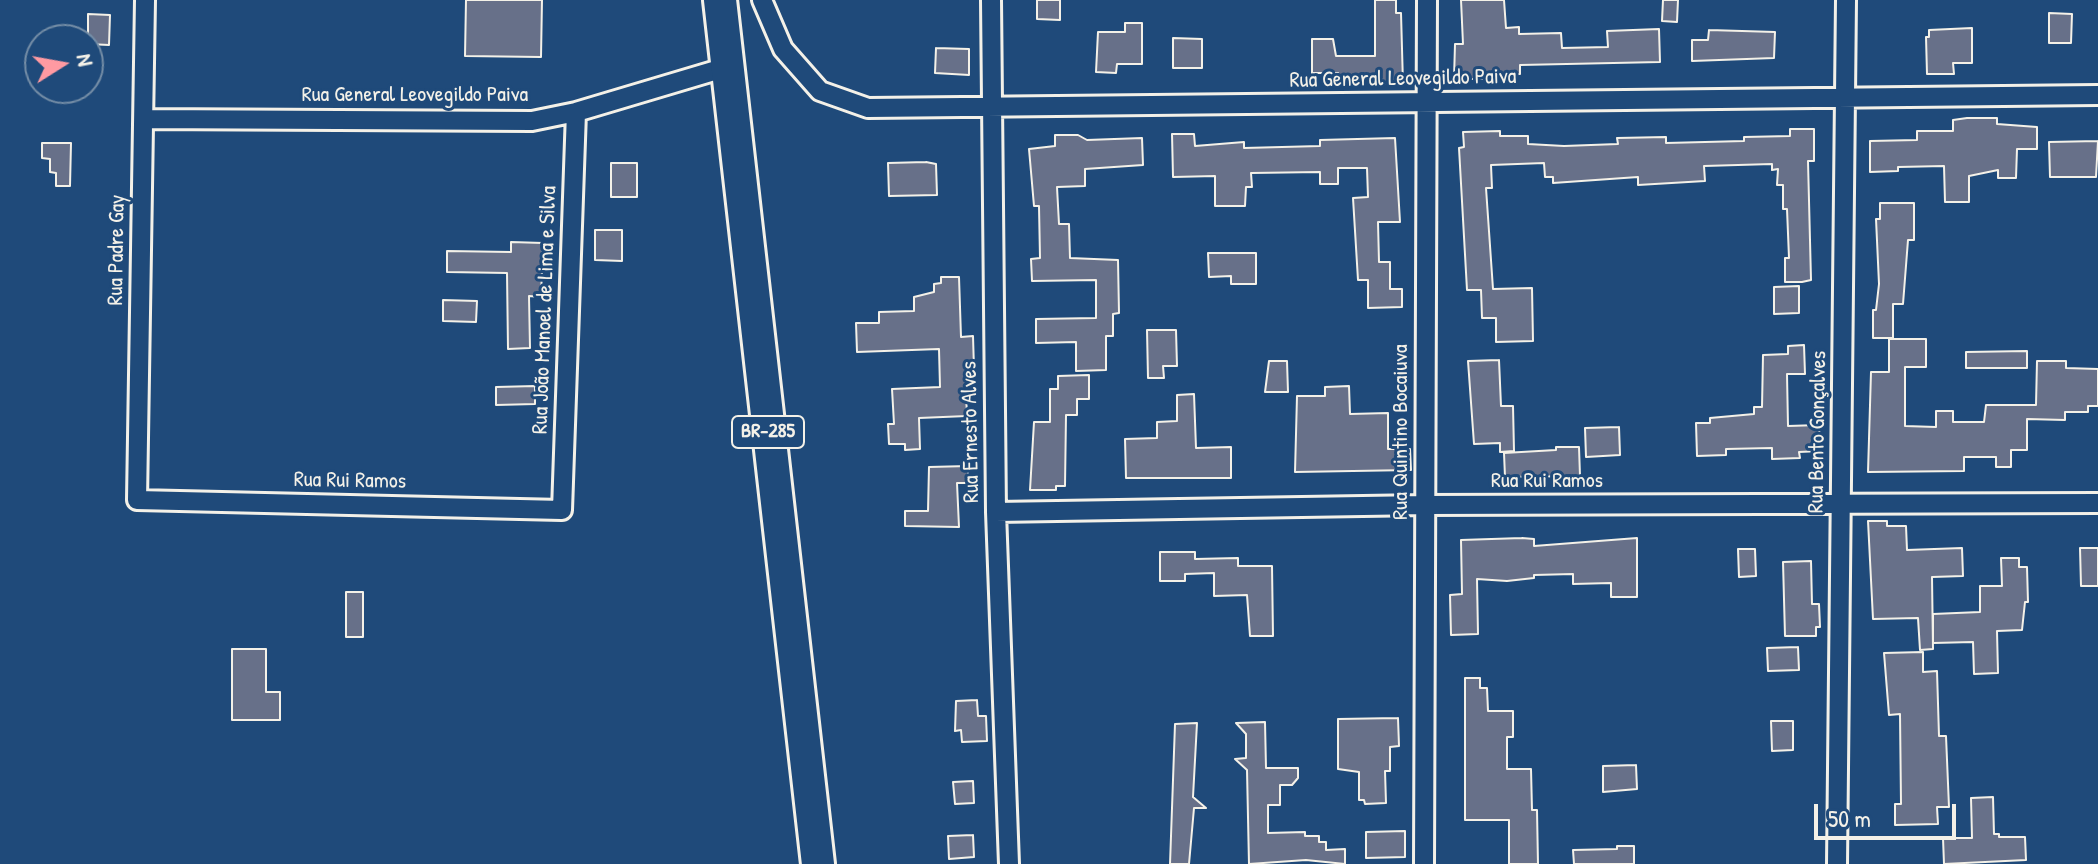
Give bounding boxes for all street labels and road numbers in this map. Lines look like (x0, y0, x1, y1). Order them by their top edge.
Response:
street label: Rua General Leovegildo Paiva (1290, 64, 1516, 94)
street label: Rua General Leovegildo Paiva (302, 82, 528, 108)
street label: Rua João Manoel de Lima e Silva (527, 185, 563, 435)
street label: Rua Padre Gay (103, 194, 131, 306)
street label: Rua Quintino Bocaiuva (1388, 344, 1414, 520)
street label: Rua Bento Gonçalves (1803, 351, 1833, 513)
street label: Rua Ernesto Alves (957, 361, 985, 503)
road number: BR-285 (732, 416, 804, 448)
street label: Rua Rui Ramos (294, 467, 406, 495)
street label: Rua Rui Ramos (1491, 468, 1603, 494)

